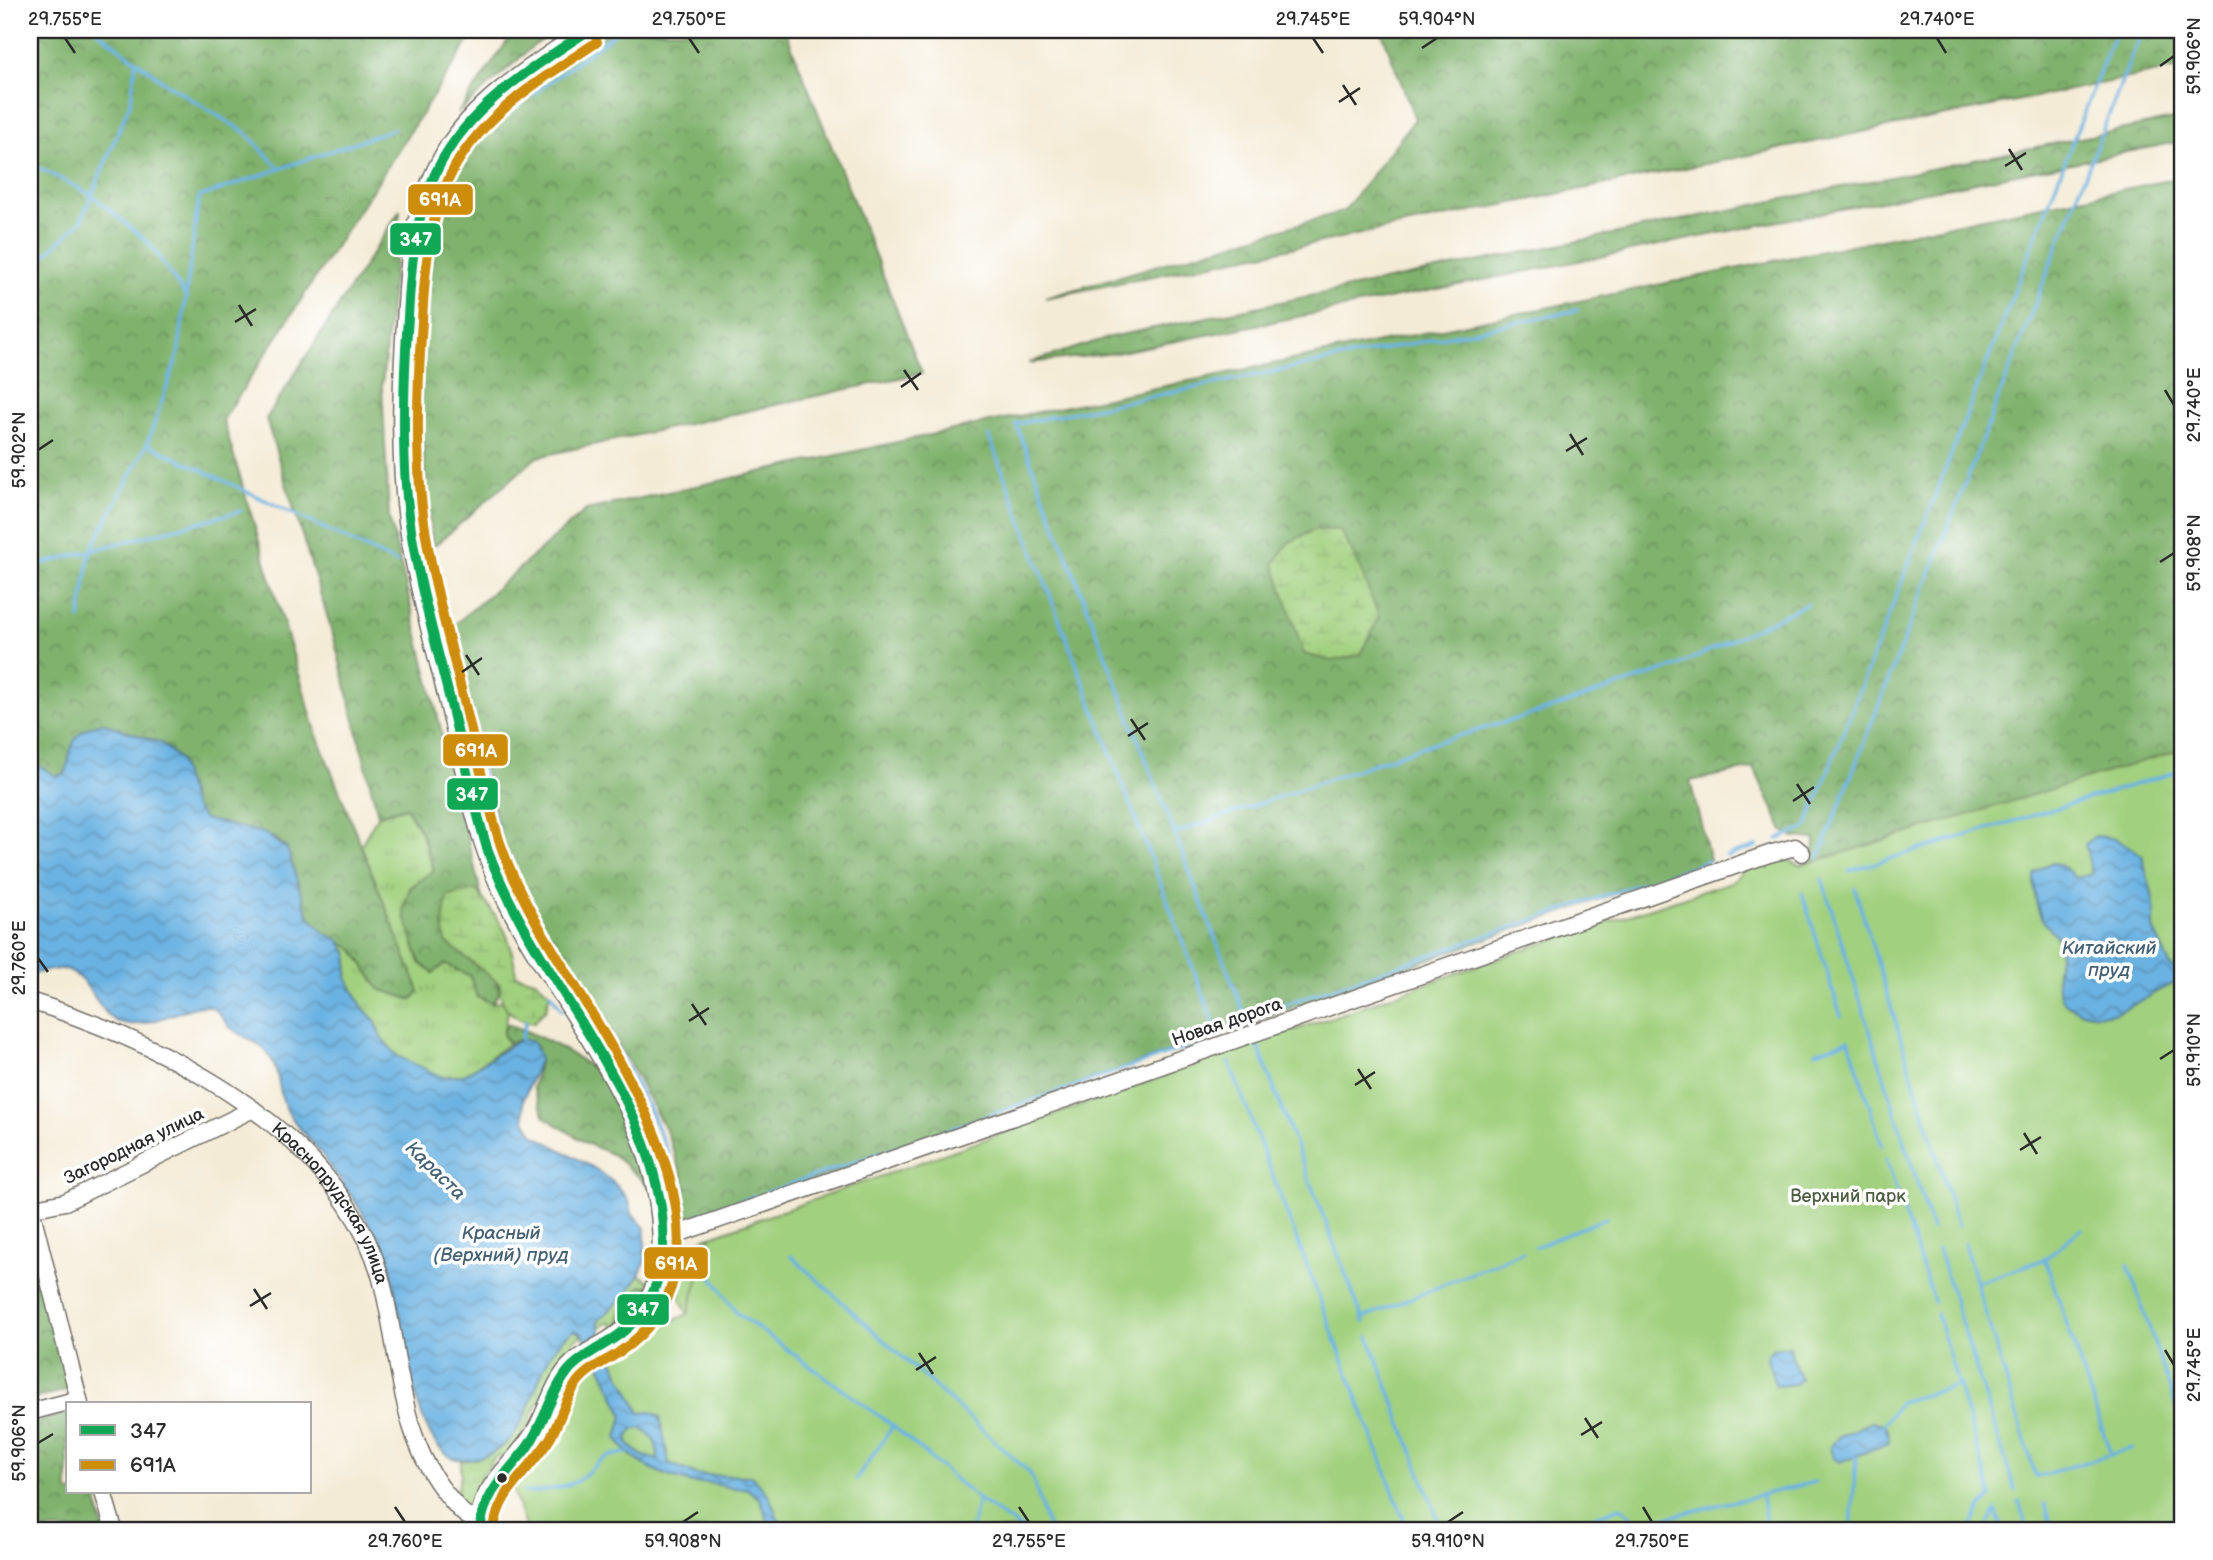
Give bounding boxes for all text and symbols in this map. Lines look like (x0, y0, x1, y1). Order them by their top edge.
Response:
text: 29.755°E (28, 9, 102, 30)
text: 29.750°E (652, 9, 726, 30)
text: 29.745°E (1276, 9, 1350, 30)
text: 59.904°N (1398, 9, 1476, 30)
text: 29.740°E (1899, 9, 1975, 30)
text: 59.906°N (2184, 17, 2205, 95)
line badge: 691А (407, 183, 474, 216)
text: 691А (419, 189, 461, 212)
line badge: 347 (389, 222, 442, 256)
text: 347 (400, 229, 433, 252)
text: 29.740°E (2184, 367, 2205, 443)
text: 59.902°N (9, 411, 30, 489)
text: 59.908°N (2184, 514, 2205, 592)
line badge: 691А (442, 733, 509, 767)
text: 691А (455, 740, 497, 763)
line badge: 347 (446, 777, 499, 811)
text: 347 (456, 784, 489, 807)
text: 29.760°E (9, 920, 30, 996)
water label: Китайский пруд (2062, 937, 2157, 982)
street label: Новая дорога (1169, 993, 1285, 1051)
text: 59.910°N (2184, 1013, 2205, 1087)
street label: Загородная улица (61, 1103, 208, 1189)
street label: Краснопрудская улица (268, 1118, 393, 1286)
water label: Караста (400, 1137, 470, 1205)
park label: Верхний парк (1790, 1186, 1906, 1207)
water label: Красный (Верхний) пруд (433, 1222, 569, 1267)
line badge: 691А (643, 1246, 709, 1280)
text: 691А (655, 1253, 697, 1276)
line badge: 347 (616, 1293, 670, 1326)
text: 347 (627, 1299, 660, 1322)
text: 29.745°E (2184, 1328, 2205, 1402)
legend (66, 1402, 312, 1494)
text: 59.906°N (9, 1404, 30, 1482)
text: 347 (130, 1419, 167, 1444)
text: 691А (130, 1453, 176, 1478)
unlabelled marker (495, 1471, 509, 1485)
text: 29.760°E (367, 1531, 443, 1552)
text: 59.908°N (644, 1531, 722, 1552)
text: 29.755°E (992, 1531, 1066, 1552)
text: 59.910°N (1411, 1531, 1485, 1552)
text: 29.750°E (1615, 1531, 1689, 1552)

